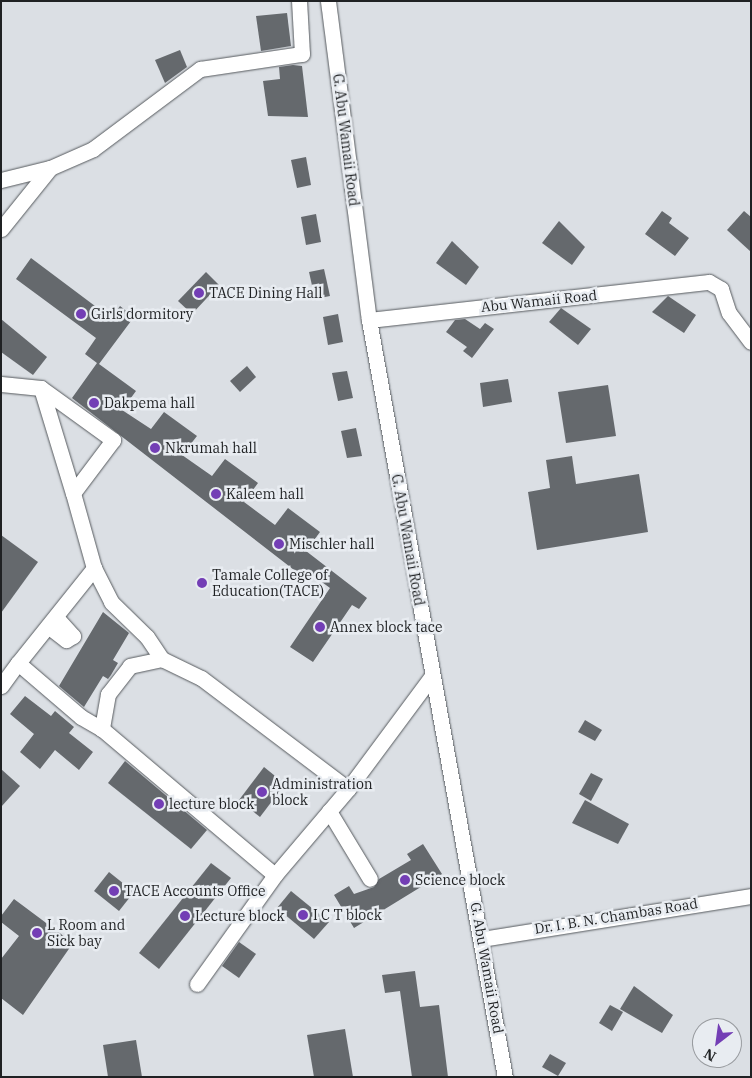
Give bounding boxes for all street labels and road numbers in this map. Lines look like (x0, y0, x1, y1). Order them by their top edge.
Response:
street label: G. Abu Wamaii Road (330, 73, 362, 207)
street label: Abu Wamaii Road (480, 287, 598, 315)
street label: G. Abu Wamaii Road (388, 473, 428, 607)
street label: Dr. I. B. N. Chambas Road (533, 895, 699, 937)
street label: G. Abu Wamaii Road (467, 901, 507, 1035)

